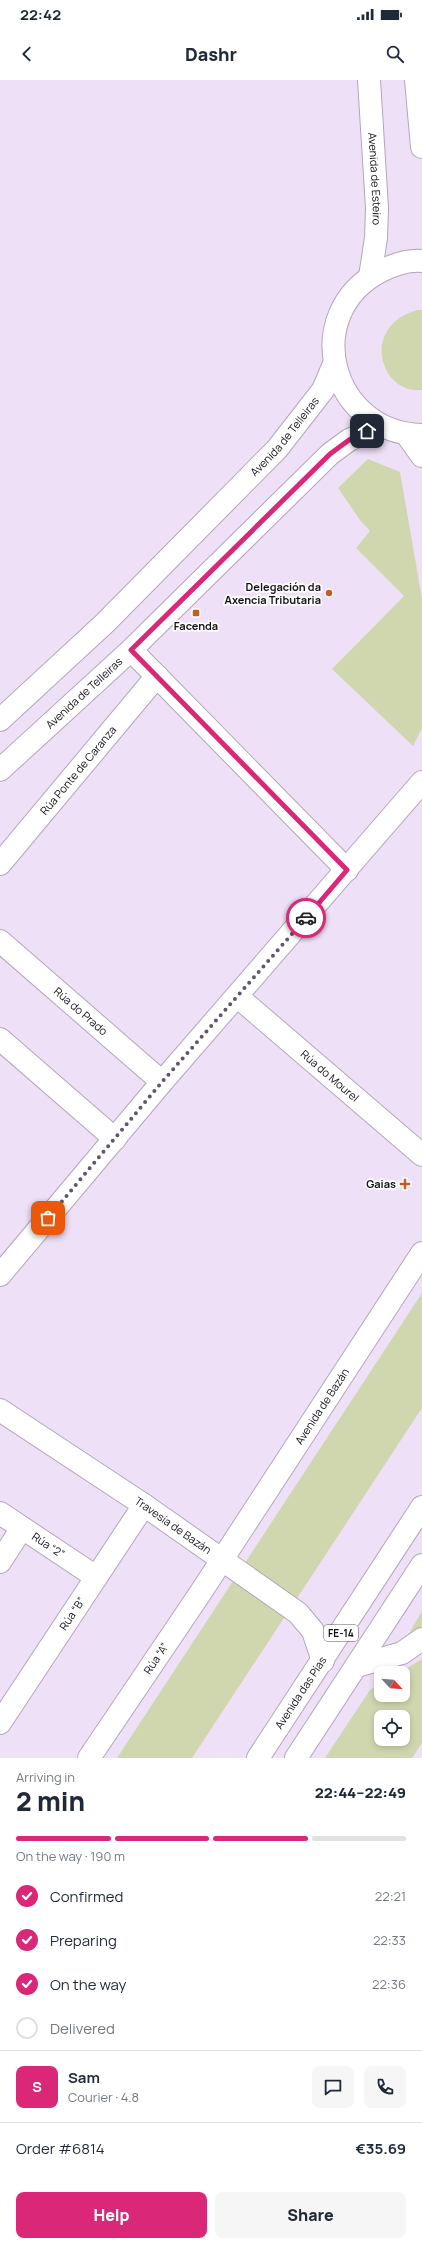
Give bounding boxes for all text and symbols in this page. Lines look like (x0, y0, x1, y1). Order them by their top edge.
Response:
text: 22:42 (20, 4, 61, 25)
text: Dashr (185, 42, 237, 66)
icon: back (16, 43, 38, 65)
icon: search (384, 43, 406, 65)
street label: Avenida de Esteiro (365, 132, 385, 226)
street label: Avenida de Telleiras (247, 393, 322, 479)
pin (350, 414, 384, 448)
icon: home (356, 420, 378, 442)
place label: Delegación da Axencia Tributaria (225, 579, 321, 607)
marker: Delegación da Axencia Tributaria (324, 588, 334, 598)
marker: Facenda (191, 608, 201, 618)
place label: Facenda (174, 618, 218, 633)
street label: Avenida de Telleiras (42, 653, 126, 732)
street label: Rúa Ponte de Caranza (36, 722, 119, 818)
courier (286, 898, 326, 938)
icon: car (295, 907, 317, 929)
street label: Rúa do Prado (51, 983, 111, 1039)
street label: Rúa do Mourel (298, 1046, 362, 1105)
place label: Gaias (366, 1176, 396, 1191)
marker: Gaias (399, 1178, 411, 1190)
pin (31, 1201, 65, 1235)
icon: bag (37, 1207, 59, 1229)
street label: Avenida de Bazán (291, 1365, 352, 1447)
street label: Travesía de Bazán (132, 1493, 215, 1557)
street label: Rúa “2” (29, 1528, 68, 1561)
street label: Rúa “B” (55, 1594, 88, 1633)
road number: FE-14 (324, 1625, 358, 1641)
street label: Rúa “A” (140, 1640, 172, 1677)
street label: Avenida das Pías (271, 1653, 330, 1732)
north arrow (374, 1666, 410, 1702)
map controls (374, 1666, 410, 1746)
button: locate (374, 1710, 410, 1746)
text: Arriving in (16, 1768, 75, 1786)
text: 22:44–22:49 (315, 1782, 406, 1803)
text: 2 min (16, 1783, 85, 1819)
text: On the way · 190 m (16, 1847, 125, 1865)
icon: check (16, 1885, 38, 1907)
text: Confirmed (50, 1886, 123, 1907)
text: 22:21 (375, 1887, 406, 1905)
icon: check (16, 1929, 38, 1951)
text: Preparing (50, 1930, 117, 1951)
text: 22:33 (373, 1931, 406, 1949)
icon: check (16, 1973, 38, 1995)
text: On the way (50, 1974, 126, 1995)
text: 22:36 (372, 1975, 406, 1993)
text: Delivered (50, 2018, 115, 2039)
button: chat (312, 2066, 354, 2108)
button: phone (364, 2066, 406, 2108)
text: Sam (68, 2067, 100, 2088)
text: S (32, 2076, 42, 2097)
text: Courier · 4.8 (68, 2088, 139, 2106)
text: Order #6814 (16, 2138, 105, 2159)
text: €35.69 (355, 2138, 406, 2159)
button: Help (16, 2192, 207, 2238)
button: Share (215, 2192, 406, 2238)

